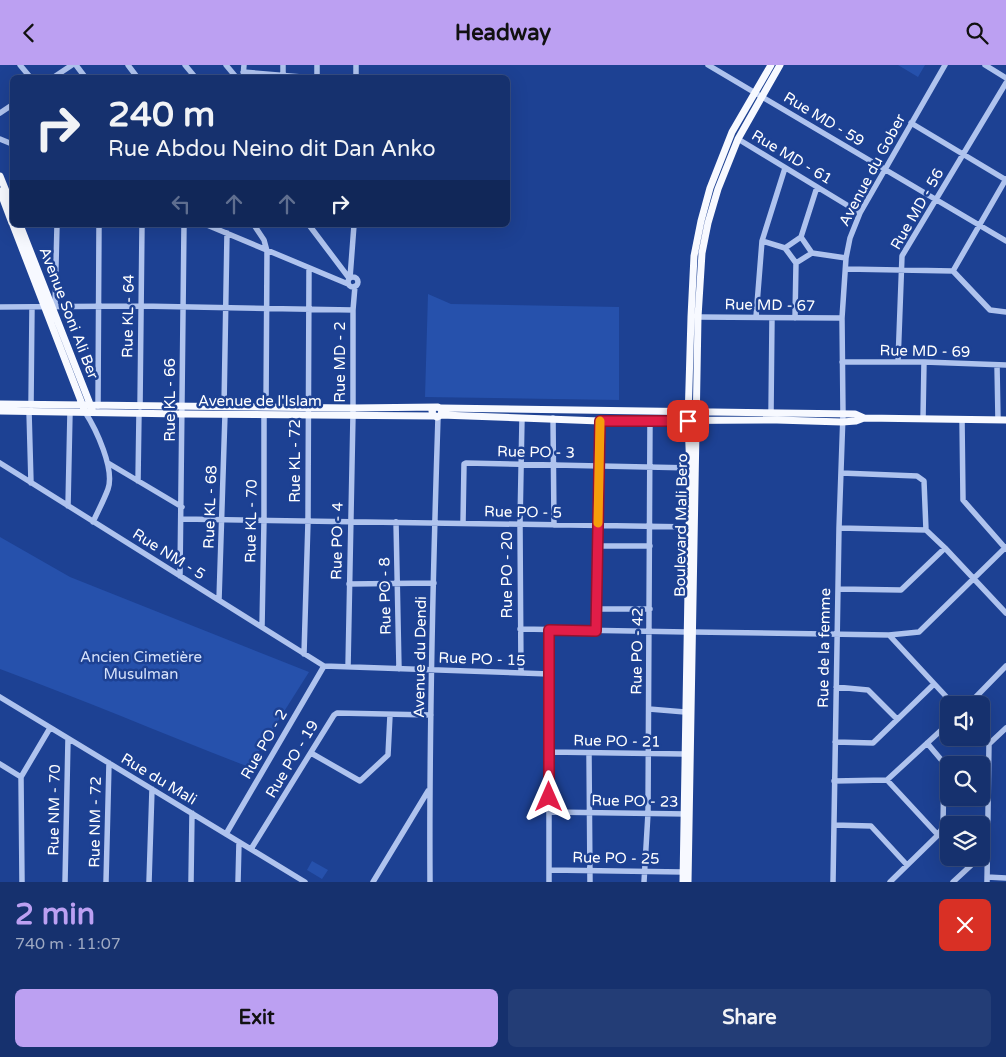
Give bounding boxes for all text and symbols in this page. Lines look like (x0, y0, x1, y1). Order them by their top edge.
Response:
icon: back (15, 19, 43, 47)
icon: search (963, 19, 991, 47)
text: Headway (455, 20, 551, 46)
street label: Rue MD - 59 (780, 88, 868, 150)
text: 240 m (108, 94, 215, 136)
icon: right (25, 95, 90, 160)
street label: Avenue du Gober (835, 111, 909, 229)
street label: Rue MD - 61 (748, 126, 836, 188)
text: Rue Abdou Neino dit Dan Anko (108, 136, 436, 162)
street label: Rue MD - 56 (887, 165, 947, 253)
icon: left (167, 190, 195, 218)
icon: ahead (220, 190, 248, 218)
icon: ahead (273, 190, 301, 218)
icon: right (326, 190, 354, 218)
street label: Avenue Soni Ali Ber (36, 245, 103, 382)
street label: Rue KL - 64 (118, 274, 138, 358)
street label: Rue MD - 67 (724, 295, 816, 315)
street label: Rue MD - 2 (331, 321, 349, 403)
street label: Rue MD - 69 (879, 341, 971, 361)
street label: Rue KL - 66 (161, 358, 179, 442)
street label: Avenue de l'Islam (198, 392, 322, 410)
pin (667, 400, 709, 442)
icon: arrive (674, 407, 702, 435)
street label: Rue KL - 72 (286, 419, 304, 503)
street label: Rue PO - 3 (497, 442, 575, 462)
street label: Boulevard Mali Bero (671, 453, 691, 597)
street label: Rue KL - 68 (200, 465, 220, 549)
street label: Rue KL - 70 (241, 479, 261, 563)
street label: Rue PO - 4 (327, 502, 347, 580)
street label: Rue PO - 5 (484, 502, 562, 522)
street label: Rue NM - 5 (129, 525, 209, 583)
street label: Rue PO - 20 (498, 531, 516, 619)
street label: Rue PO - 8 (375, 557, 395, 635)
street label: Rue de la femme (814, 588, 834, 708)
street label: Avenue du Dendi (410, 596, 430, 718)
street label: Rue PO - 42 (627, 607, 647, 695)
park label: Ancien Cimetière Musulman (80, 648, 202, 683)
street label: Rue PO - 15 (438, 648, 526, 670)
map controls (940, 696, 990, 866)
button: sound (940, 696, 990, 746)
street label: Rue PO - 2 (237, 706, 291, 782)
street label: Rue PO - 19 (262, 717, 322, 801)
street label: Rue PO - 21 (573, 731, 661, 751)
street label: Rue du Mali (118, 749, 200, 809)
button: search (940, 756, 990, 806)
street label: Rue NM - 70 (44, 764, 64, 856)
position arrow (522, 770, 574, 822)
street label: Rue NM - 72 (85, 776, 105, 868)
street label: Rue PO - 23 (591, 791, 679, 811)
button: layers (940, 816, 990, 866)
street label: Rue PO - 25 (572, 848, 660, 868)
text: 2 min (15, 896, 95, 933)
button: close (939, 899, 991, 951)
text: 740 m · 11:07 (15, 934, 121, 954)
button: Exit (15, 989, 498, 1047)
button: Share (508, 989, 991, 1047)

